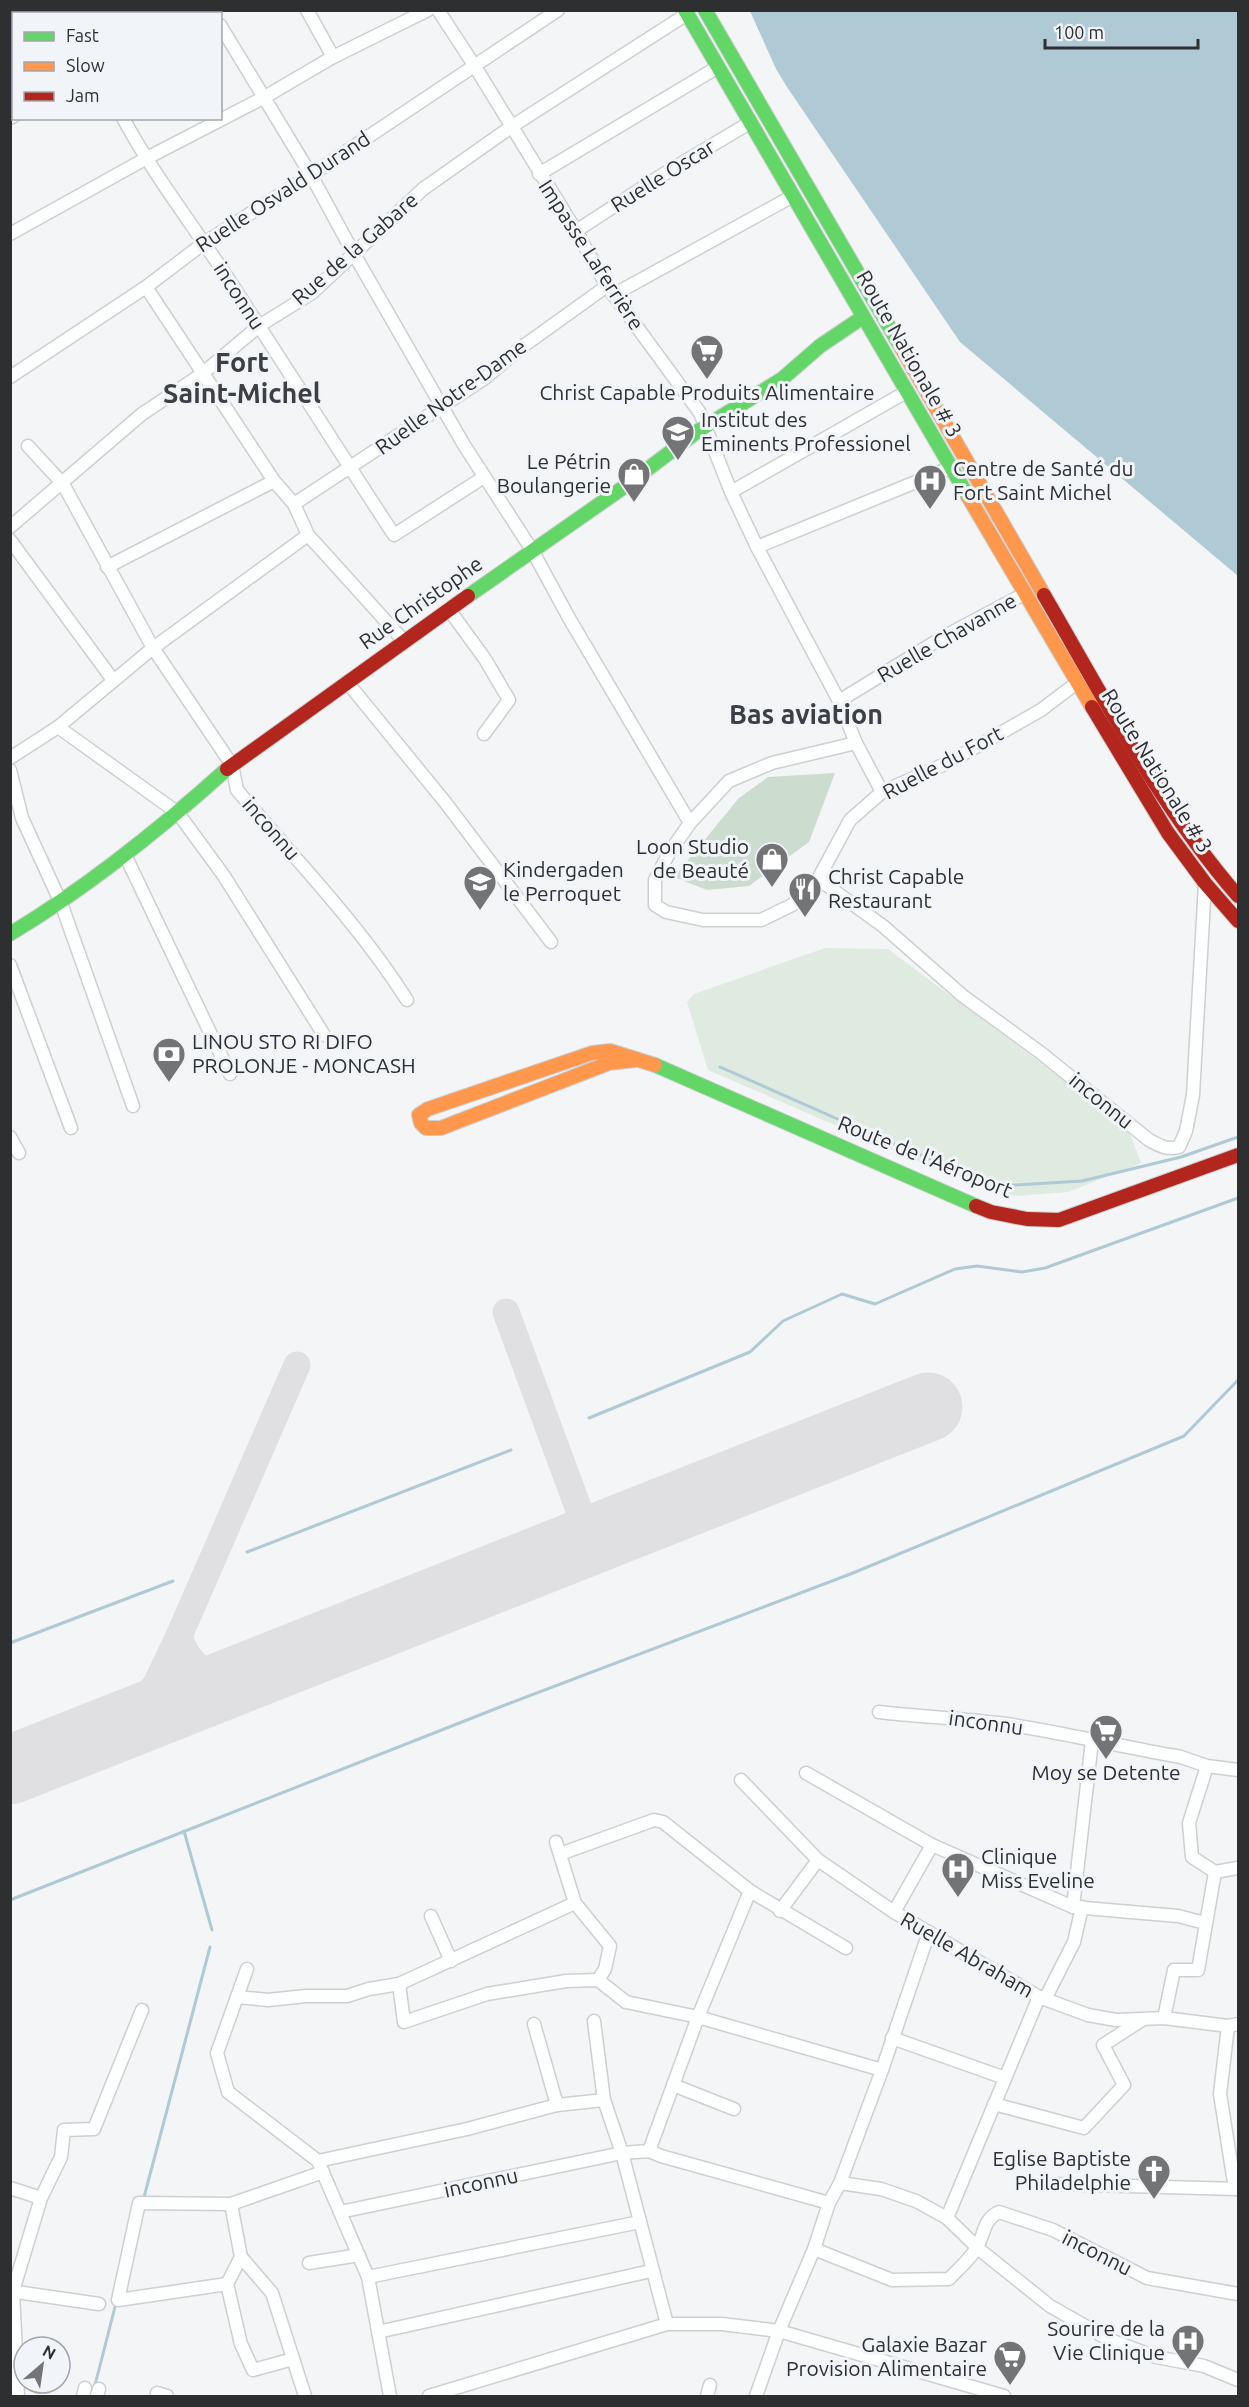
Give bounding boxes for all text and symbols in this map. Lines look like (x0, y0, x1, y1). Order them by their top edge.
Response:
legend (12, 12, 222, 120)
scale bar (1045, 12, 1198, 50)
text: 100 m (1054, 22, 1104, 42)
text: Fast (66, 25, 99, 45)
text: Slow (66, 55, 105, 75)
text: Jam (66, 85, 100, 105)
street label: Ruelle Osvald Durand (191, 126, 374, 256)
street label: Ruelle Oscar (606, 134, 719, 217)
street label: Impasse Laferrière (534, 175, 649, 334)
street label: Rue de la Gabare (287, 187, 422, 309)
street label: inconnu (209, 257, 270, 333)
street label: Route Nationale # 3 (852, 266, 967, 441)
street label: Ruelle Notre-Dame (370, 333, 530, 459)
supermarket icon: Christ Capable Produits Alimentaire (689, 333, 725, 380)
district label: Fort Saint-Michel (163, 347, 321, 408)
place label: Christ Capable Produits Alimentaire (540, 380, 875, 404)
place label: Institut des Eminents Professionel (701, 407, 911, 455)
school or university icon: Institut des Eminents Professionel (660, 414, 696, 461)
place label: Le Pétrin Boulangerie (497, 449, 611, 497)
shop icon: Le Pétrin Boulangerie (616, 456, 652, 503)
place label: Centre de Santé du Fort Saint Michel (953, 456, 1133, 504)
hospital icon: Centre de Santé du Fort Saint Michel (912, 463, 948, 510)
street label: Rue Christophe (354, 551, 487, 654)
street label: Ruelle Chavanne (873, 588, 1020, 687)
street label: Route Nationale # 3 (1098, 684, 1218, 857)
district label: Bas aviation (729, 699, 883, 729)
street label: Ruelle du Fort (878, 720, 1007, 804)
street label: inconnu (238, 792, 305, 865)
place label: Loon Studio de Beauté (636, 834, 749, 882)
shop icon: Loon Studio de Beauté (754, 841, 790, 888)
place label: Kindergaden le Perroquet (503, 857, 624, 905)
school or university icon: Kindergaden le Perroquet (462, 864, 498, 911)
place label: Christ Capable Restaurant (828, 864, 964, 912)
restaurant icon: Christ Capable Restaurant (787, 871, 823, 918)
place label: LINOU STO RI DIFO PROLONJE - MONCASH (192, 1029, 416, 1077)
bank icon: LINOU STO RI DIFO PROLONJE - MONCASH (151, 1036, 187, 1083)
street label: inconnu (1065, 1067, 1138, 1133)
street label: Route de l'Aéroport (835, 1110, 1016, 1202)
street label: inconnu (947, 1705, 1025, 1739)
supermarket icon: Moy se Detente (1088, 1713, 1124, 1760)
place label: Moy se Detente (1032, 1760, 1180, 1784)
place label: Clinique Miss Eveline (981, 1844, 1095, 1892)
hospital icon: Clinique Miss Eveline (940, 1851, 976, 1898)
street label: Ruelle Abraham (897, 1906, 1038, 2002)
place label: Eglise Baptiste Philadelphie (993, 2146, 1131, 2194)
church icon: Eglise Baptiste Philadelphie (1136, 2153, 1172, 2200)
street label: inconnu (442, 2162, 520, 2202)
street label: inconnu (1059, 2224, 1136, 2280)
place label: Sourire de la Vie Clinique (1047, 2316, 1165, 2364)
hospital icon: Sourire de la Vie Clinique (1170, 2323, 1206, 2370)
place label: Galaxie Bazar Provision Alimentaire (786, 2332, 987, 2380)
north arrow (12, 2335, 72, 2395)
supermarket icon: Galaxie Bazar Provision Alimentaire (992, 2339, 1028, 2386)
text: N (40, 2341, 59, 2363)

